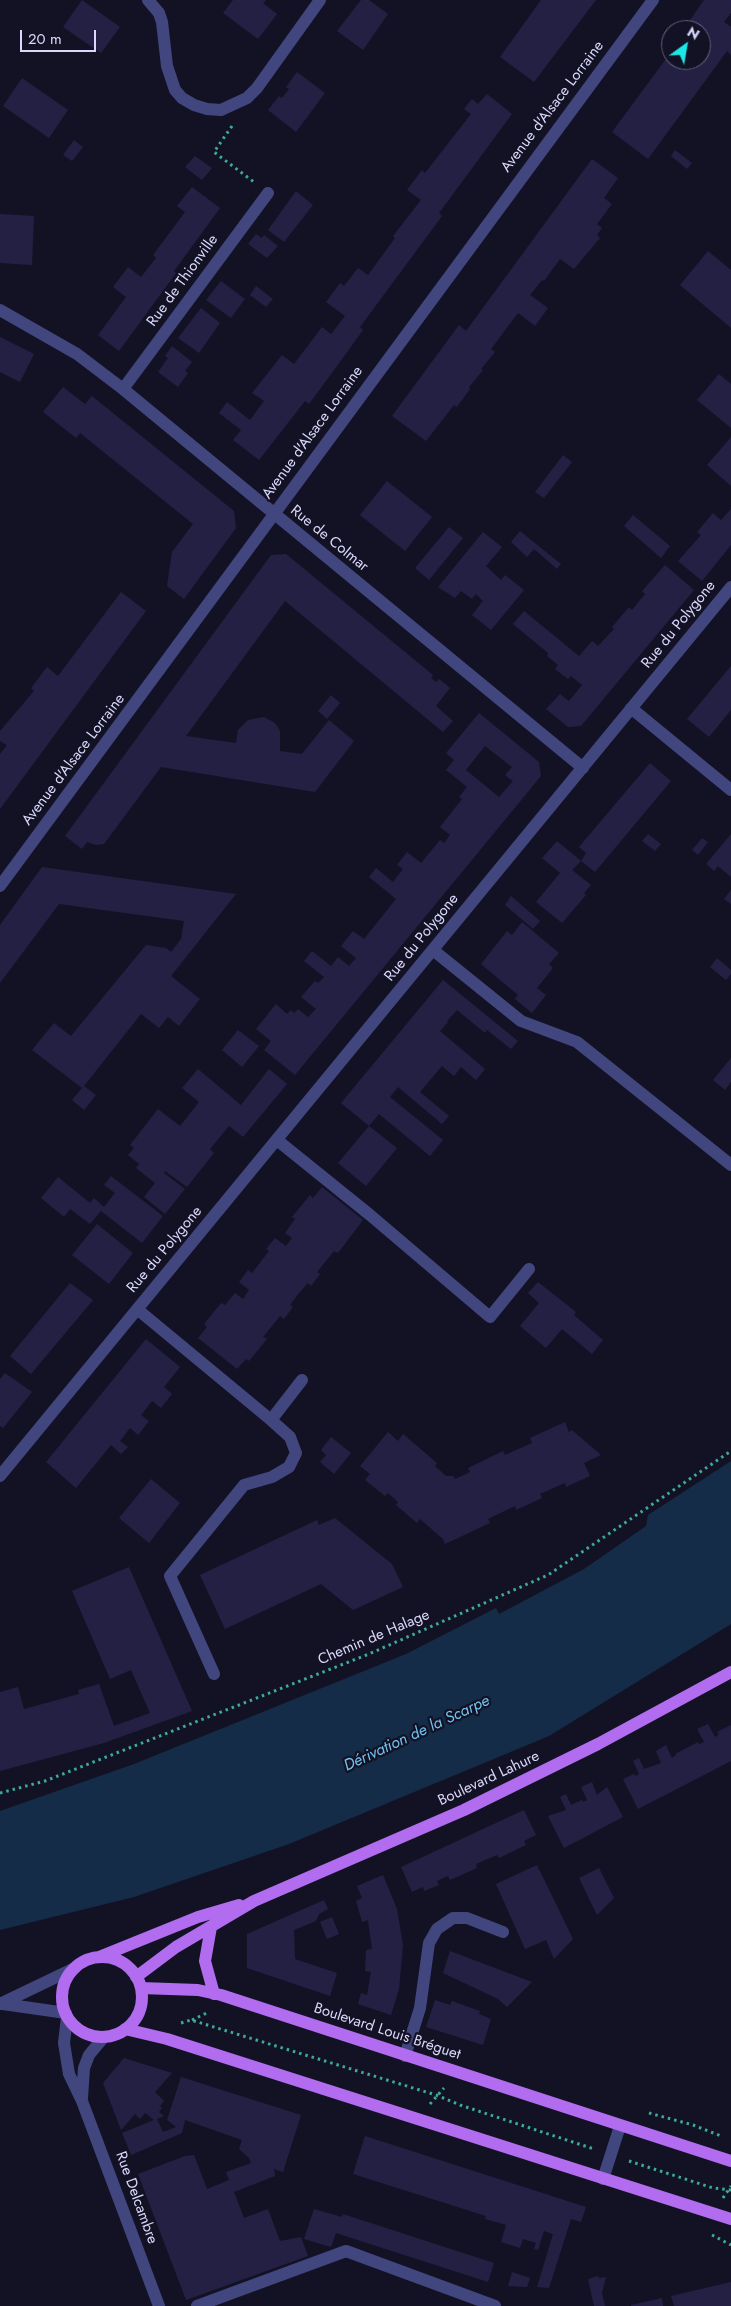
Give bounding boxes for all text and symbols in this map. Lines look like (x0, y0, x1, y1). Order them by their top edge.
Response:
scale bar (22, 20, 99, 52)
north arrow (661, 20, 711, 70)
text: N (683, 22, 703, 45)
text: 20 m (28, 28, 62, 50)
street label: Avenue d'Alsace Lorraine (498, 38, 608, 176)
street label: Rue de Thionville (144, 232, 222, 330)
street label: Avenue d'Alsace Lorraine (259, 363, 367, 503)
street label: Rue de Colmar (286, 502, 372, 576)
street label: Rue du Polygone (638, 578, 720, 672)
street label: Avenue d'Alsace Lorraine (19, 691, 129, 829)
street label: Rue du Polygone (381, 891, 463, 985)
street label: Rue du Polygone (124, 1203, 206, 1297)
street label: Chemin de Halage (315, 1606, 433, 1670)
water label: Dérivation de la Scarpe (341, 1692, 493, 1776)
street label: Boulevard Lahure (435, 1748, 543, 1810)
street label: Boulevard Louis Bréguet (311, 2000, 463, 2064)
street label: Rue Delcambre (111, 2149, 161, 2247)

